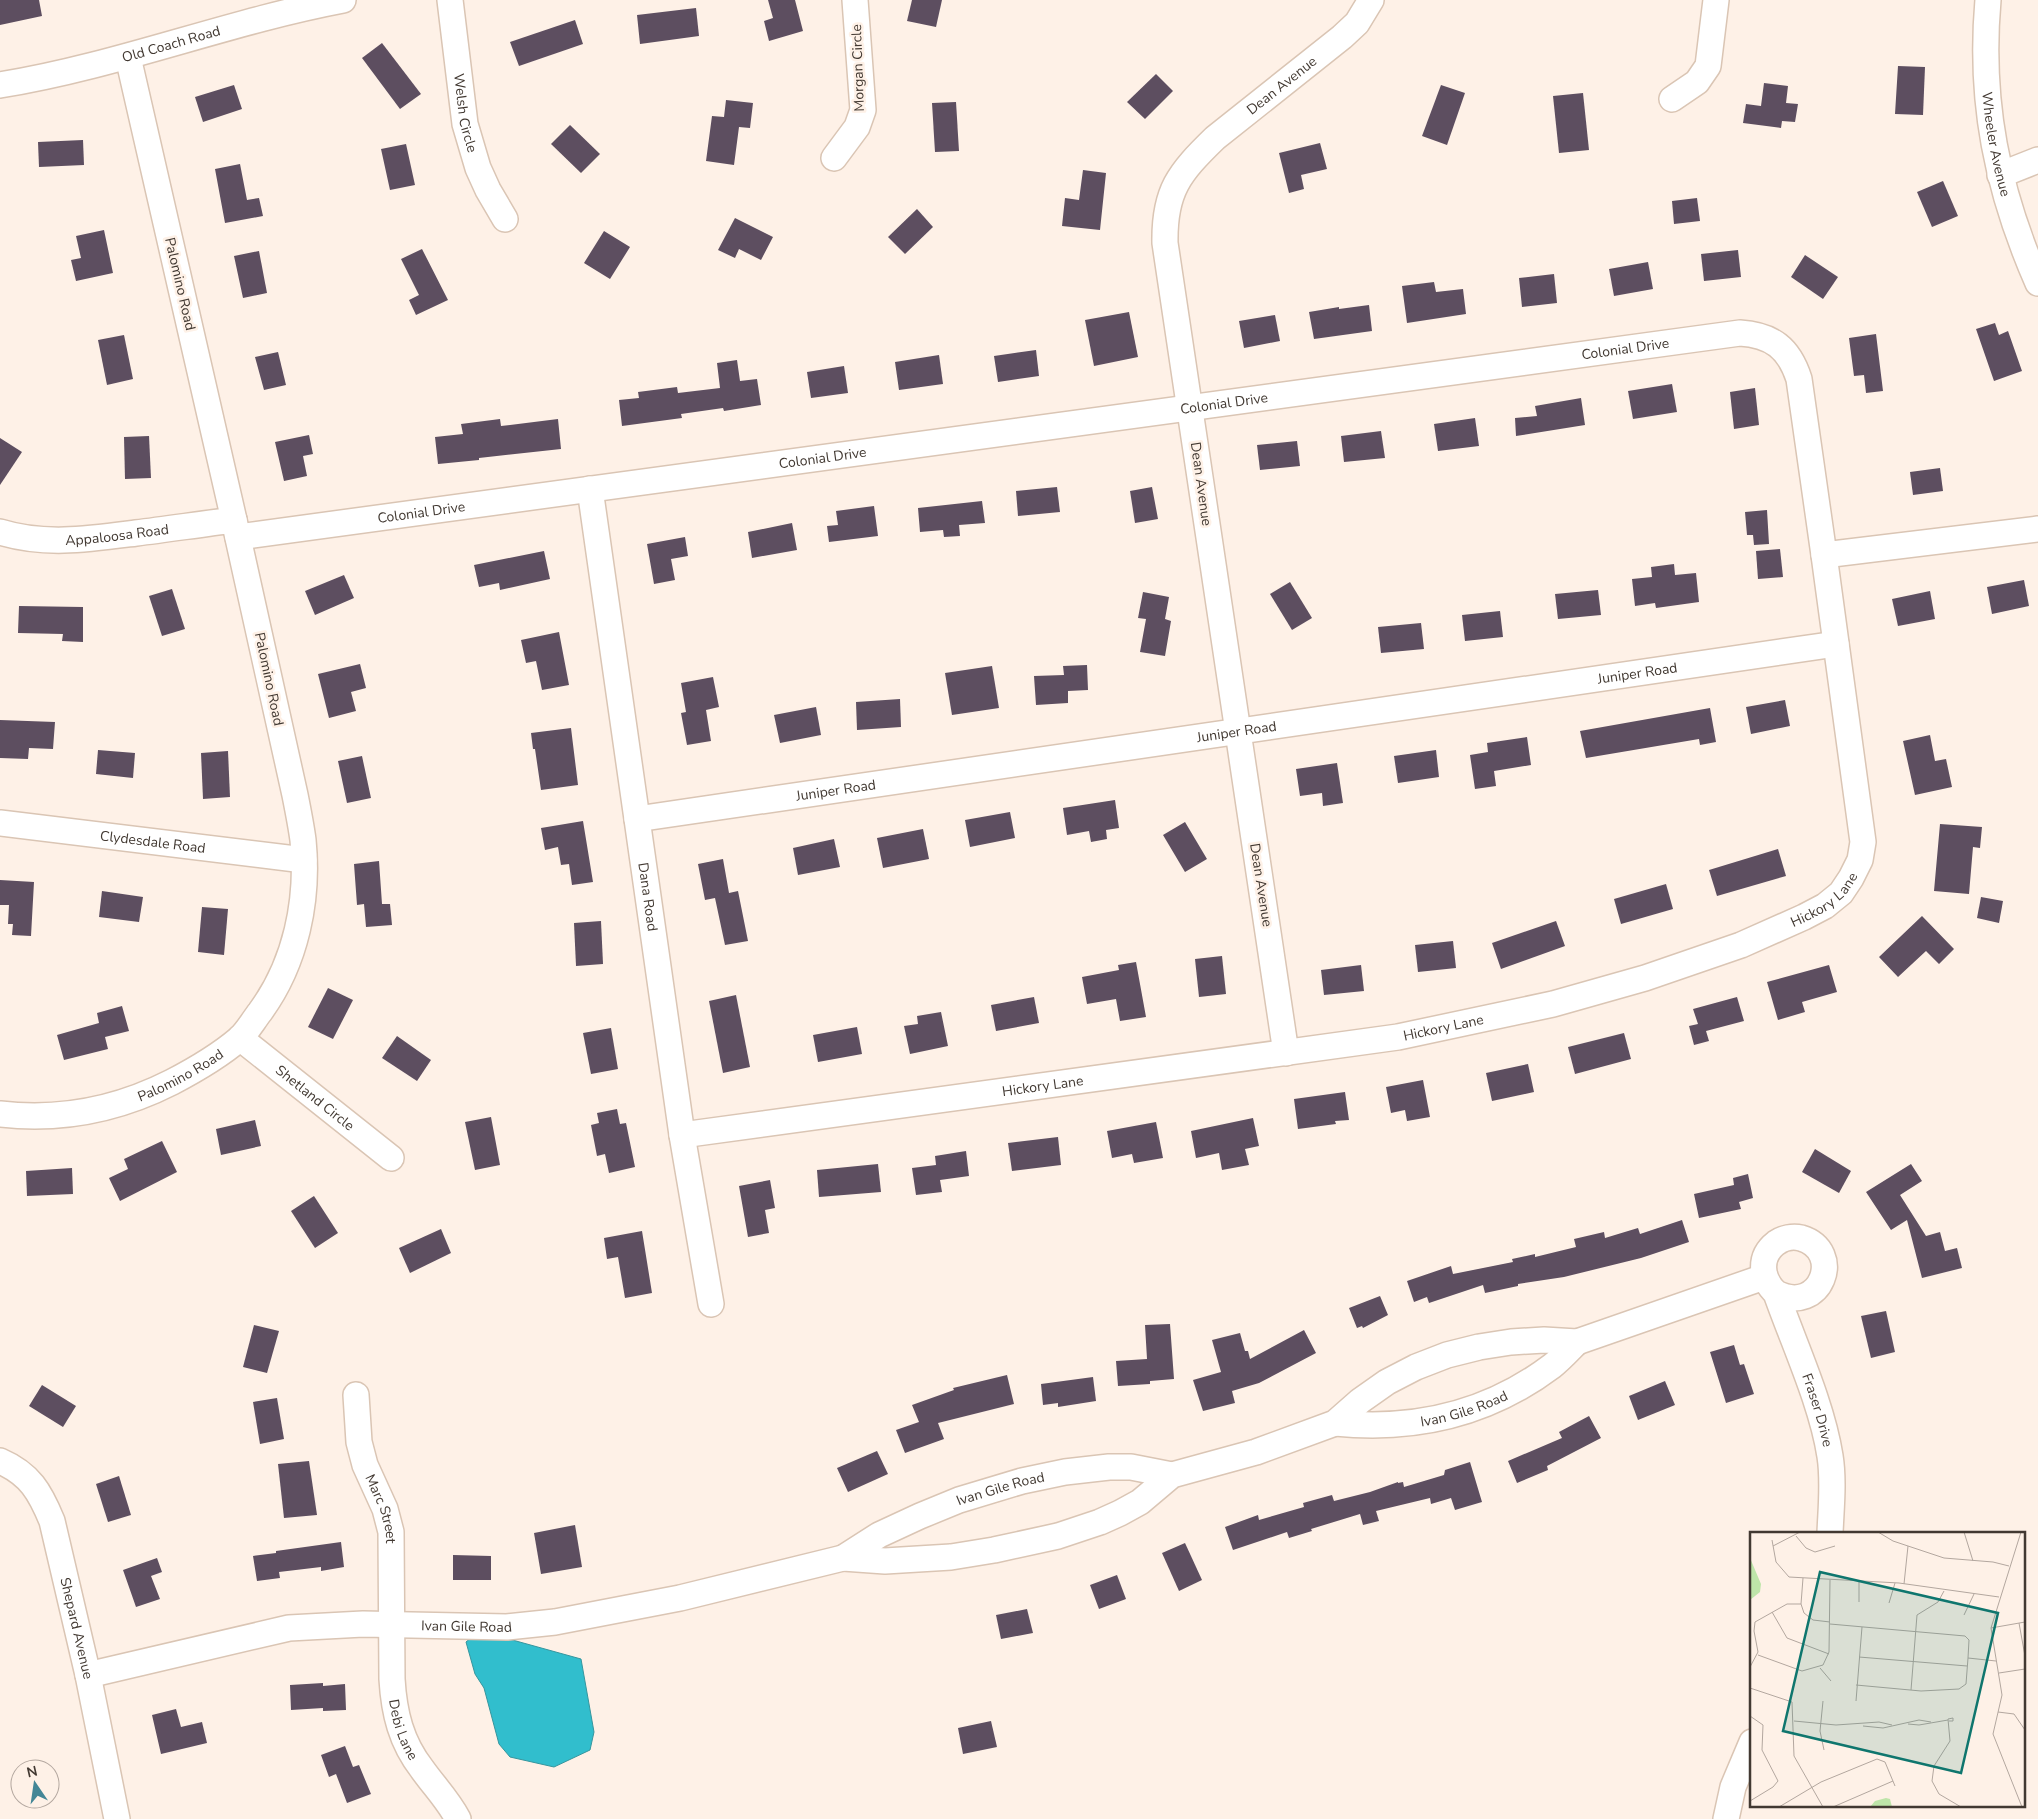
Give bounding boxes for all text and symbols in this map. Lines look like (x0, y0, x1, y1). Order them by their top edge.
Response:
street label: Old Coach Road (120, 21, 222, 67)
street label: Morgan Circle (847, 24, 869, 112)
street label: Dean Avenue (1242, 51, 1320, 119)
street label: Welsh Circle (449, 72, 482, 155)
street label: Wheeler Avenue (1978, 91, 2015, 199)
street label: Palomino Road (160, 236, 200, 332)
street label: Colonial Drive (1580, 333, 1670, 364)
street label: Colonial Drive (1179, 388, 1269, 418)
street label: Dean Avenue (1186, 441, 1216, 527)
street label: Colonial Drive (778, 442, 868, 473)
street label: Colonial Drive (376, 497, 466, 527)
street label: Appaloosa Road (65, 519, 170, 550)
street label: Palomino Road (250, 631, 288, 727)
street label: Juniper Road (1595, 658, 1679, 688)
street label: Juniper Road (1194, 716, 1278, 747)
street label: Juniper Road (794, 775, 877, 805)
street label: Clydesdale Road (99, 826, 207, 857)
street label: Dean Avenue (1245, 842, 1277, 928)
street label: Dana Road (634, 861, 662, 933)
street label: Hickory Lane (1787, 869, 1862, 931)
street label: Hickory Lane (1401, 1010, 1485, 1045)
street label: Palomino Road (135, 1045, 227, 1106)
street label: Shetland Circle (272, 1060, 359, 1135)
street label: Hickory Lane (1001, 1071, 1084, 1101)
street label: Fraser Drive (1798, 1371, 1838, 1449)
street label: Ivan Gile Road (1419, 1386, 1511, 1431)
street label: Ivan Gile Road (953, 1467, 1046, 1510)
street label: Marc Street (361, 1471, 401, 1544)
inset map (1750, 1532, 2026, 1806)
street label: Shepard Avenue (56, 1575, 98, 1681)
street label: Ivan Gile Road (421, 1616, 513, 1637)
street label: Debi Lane (384, 1698, 423, 1763)
north arrow (10, 1759, 60, 1809)
text: N (25, 1761, 39, 1782)

